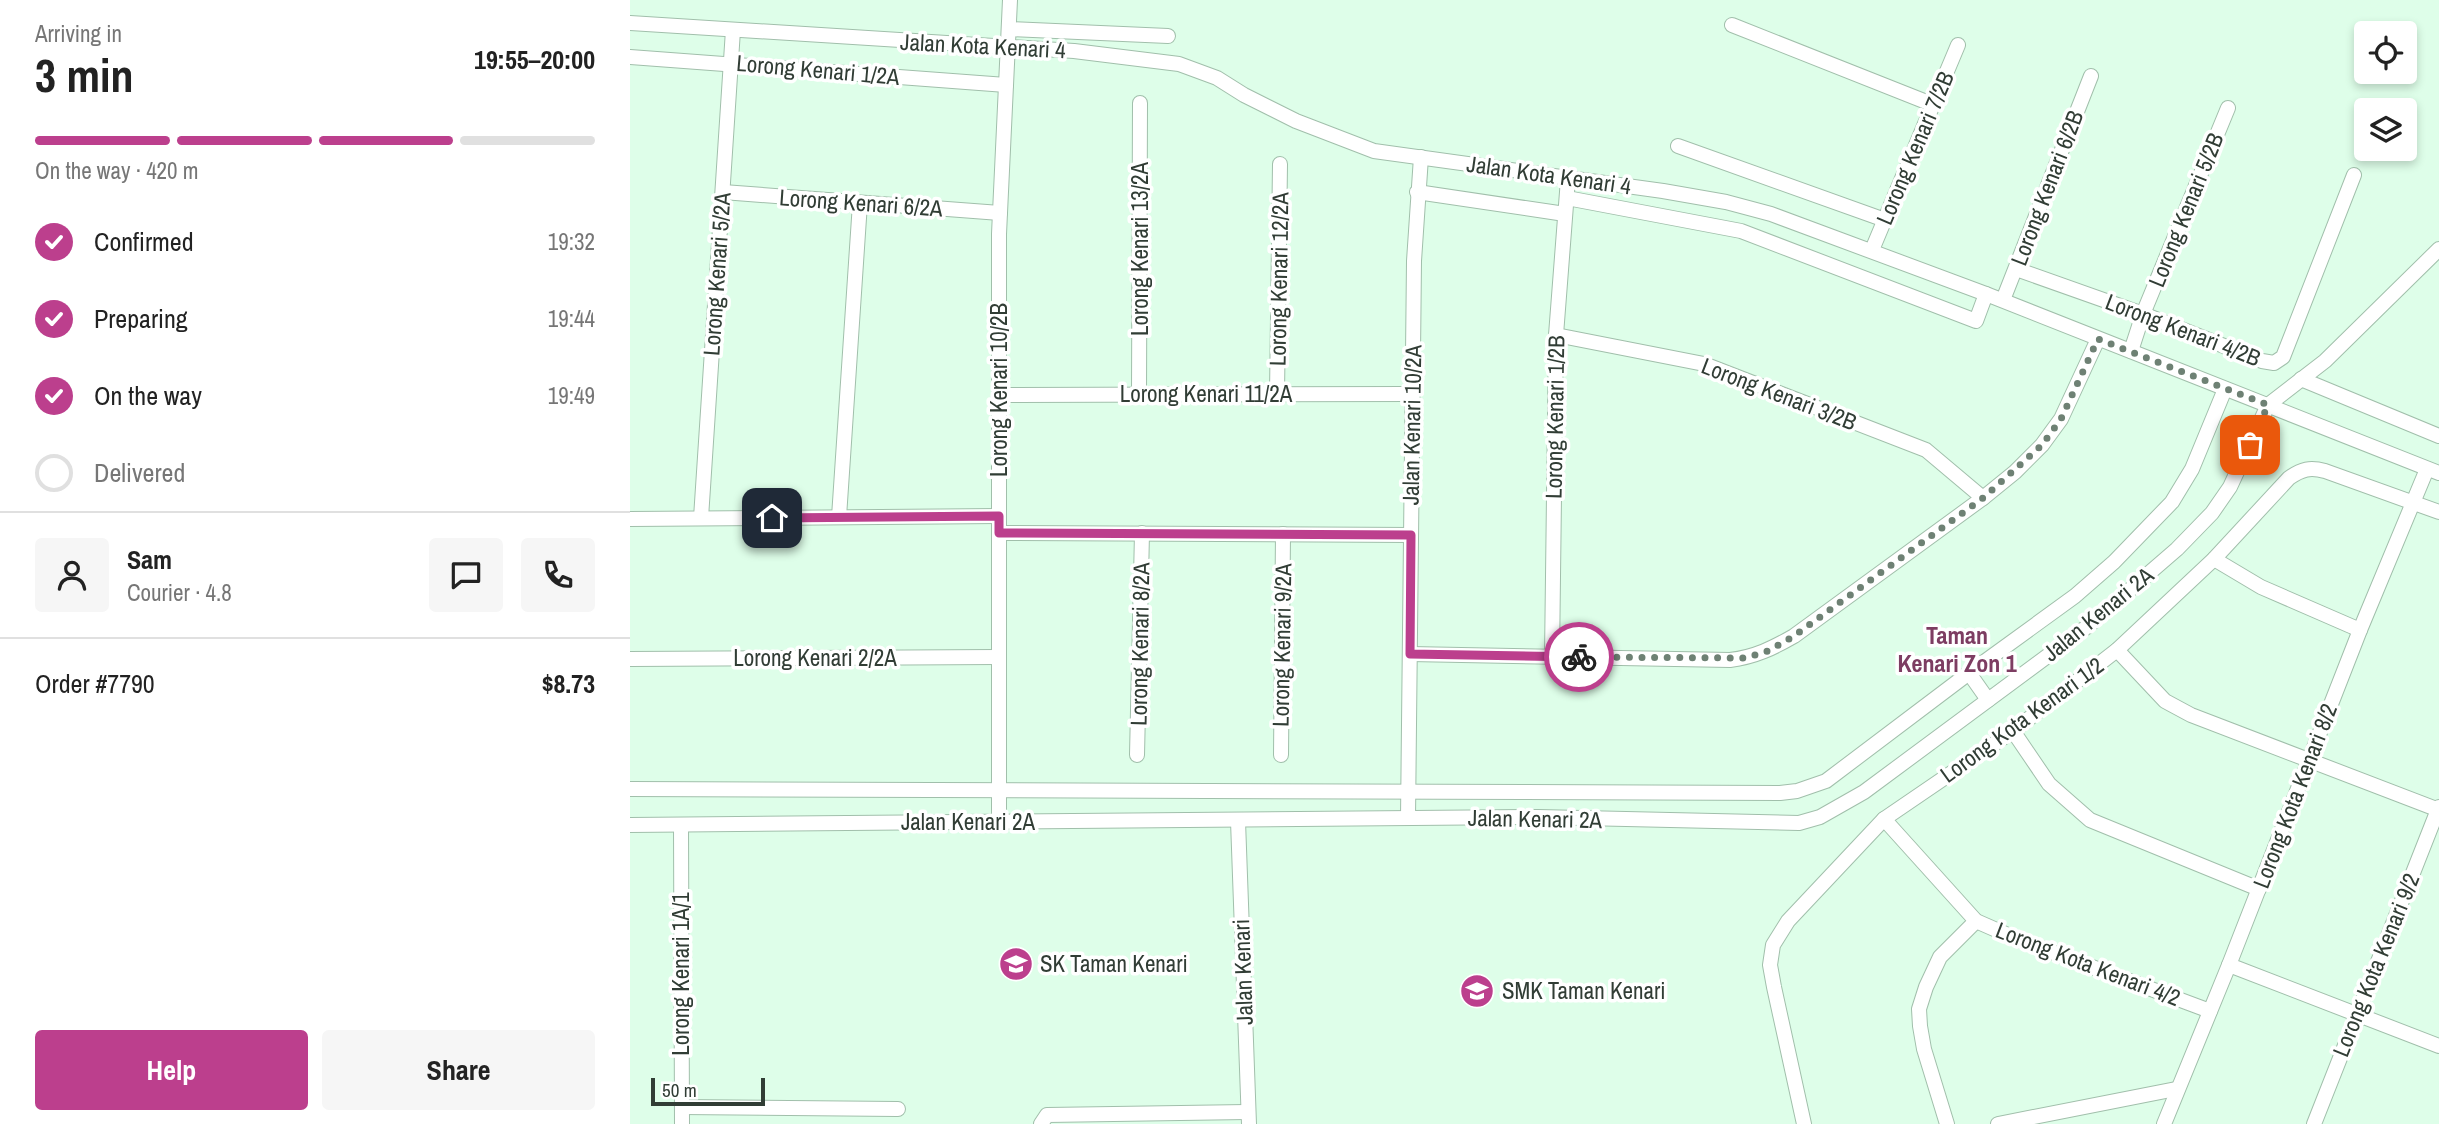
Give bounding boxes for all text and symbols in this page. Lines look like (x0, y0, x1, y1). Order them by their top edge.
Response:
text: Arriving in (35, 18, 122, 49)
map controls (2354, 21, 2417, 161)
button: locate (2354, 21, 2417, 84)
street label: Jalan Kota Kenari 4 (899, 26, 1067, 65)
text: 19:55–20:00 (474, 42, 595, 77)
text: 3 min (35, 44, 134, 106)
street label: Lorong Kenari 1/2A (735, 47, 901, 92)
street label: Lorong Kenari 7/2B (1868, 66, 1961, 229)
button: layers (2354, 98, 2417, 161)
street label: Lorong Kenari 6/2B (2003, 106, 2090, 270)
street label: Lorong Kenari 5/2B (2141, 128, 2231, 291)
street label: Jalan Kota Kenari 4 (1465, 148, 1634, 201)
text: On the way · 420 m (35, 155, 199, 186)
street label: Lorong Kenari 13/2A (1124, 162, 1155, 336)
street label: Lorong Kenari 6/2A (778, 181, 944, 224)
street label: Lorong Kenari 5/2A (695, 191, 738, 357)
street label: Lorong Kenari 12/2A (1261, 191, 1296, 366)
icon: check (35, 223, 73, 261)
text: Confirmed (94, 224, 194, 259)
text: 19:32 (548, 226, 595, 257)
street label: Lorong Kenari 4/2B (2101, 286, 2265, 373)
icon: check (35, 300, 73, 338)
text: Preparing (94, 301, 188, 336)
text: 19:44 (548, 303, 595, 334)
street label: Lorong Kenari 10/2B (983, 303, 1014, 477)
street label: Lorong Kenari 1/2B (1538, 335, 1571, 499)
street label: Jalan Kenari 10/2A (1395, 344, 1428, 505)
street label: Lorong Kenari 3/2B (1697, 350, 1861, 437)
icon: check (35, 377, 73, 415)
text: On the way (94, 378, 202, 413)
street label: Lorong Kenari 11/2A (1120, 378, 1293, 409)
text: 19:49 (548, 380, 595, 411)
pin (2220, 415, 2280, 475)
icon: bag (2231, 426, 2269, 464)
text: Delivered (94, 455, 185, 490)
pin (742, 488, 802, 548)
icon: home (753, 499, 791, 537)
button: person (35, 538, 109, 612)
button: chat (429, 538, 503, 612)
button: phone (521, 538, 595, 612)
text: Sam (127, 542, 172, 577)
street label: Jalan Kenari 2A (2036, 559, 2160, 668)
street label: Lorong Kenari 8/2A (1123, 562, 1156, 726)
street label: Lorong Kenari 9/2A (1265, 563, 1298, 727)
text: Courier · 4.8 (127, 577, 232, 608)
district label: Taman Kenari Zon 1 (1897, 619, 2017, 679)
courier (1544, 622, 1614, 692)
icon: bike (1560, 638, 1598, 676)
street label: Lorong Kenari 2/2A (733, 642, 897, 673)
street label: Lorong Kota Kenari 1/2 (1934, 650, 2110, 789)
text: Order #7790 (35, 666, 155, 701)
text: $8.73 (542, 666, 595, 701)
street label: Lorong Kota Kenari 8/2 (2245, 699, 2344, 892)
street label: Jalan Kenari 2A (1468, 802, 1603, 835)
street label: Jalan Kenari 2A (901, 806, 1036, 837)
street label: Lorong Kota Kenari 9/2 (2325, 869, 2426, 1061)
street label: Lorong Kenari 1A/1 (665, 892, 696, 1056)
street label: Lorong Kota Kenari 4/2 (1992, 914, 2185, 1013)
street label: Jalan Kenari (1225, 919, 1260, 1025)
school or university icon: SK Taman Kenari (997, 945, 1035, 983)
place label: SK Taman Kenari (1040, 948, 1188, 979)
school or university icon: SMK Taman Kenari (1458, 972, 1496, 1010)
place label: SMK Taman Kenari (1502, 975, 1666, 1006)
button: Help (35, 1030, 308, 1110)
button: Share (322, 1030, 595, 1110)
scale bar (651, 1075, 765, 1107)
text: 50 m (662, 1077, 697, 1103)

